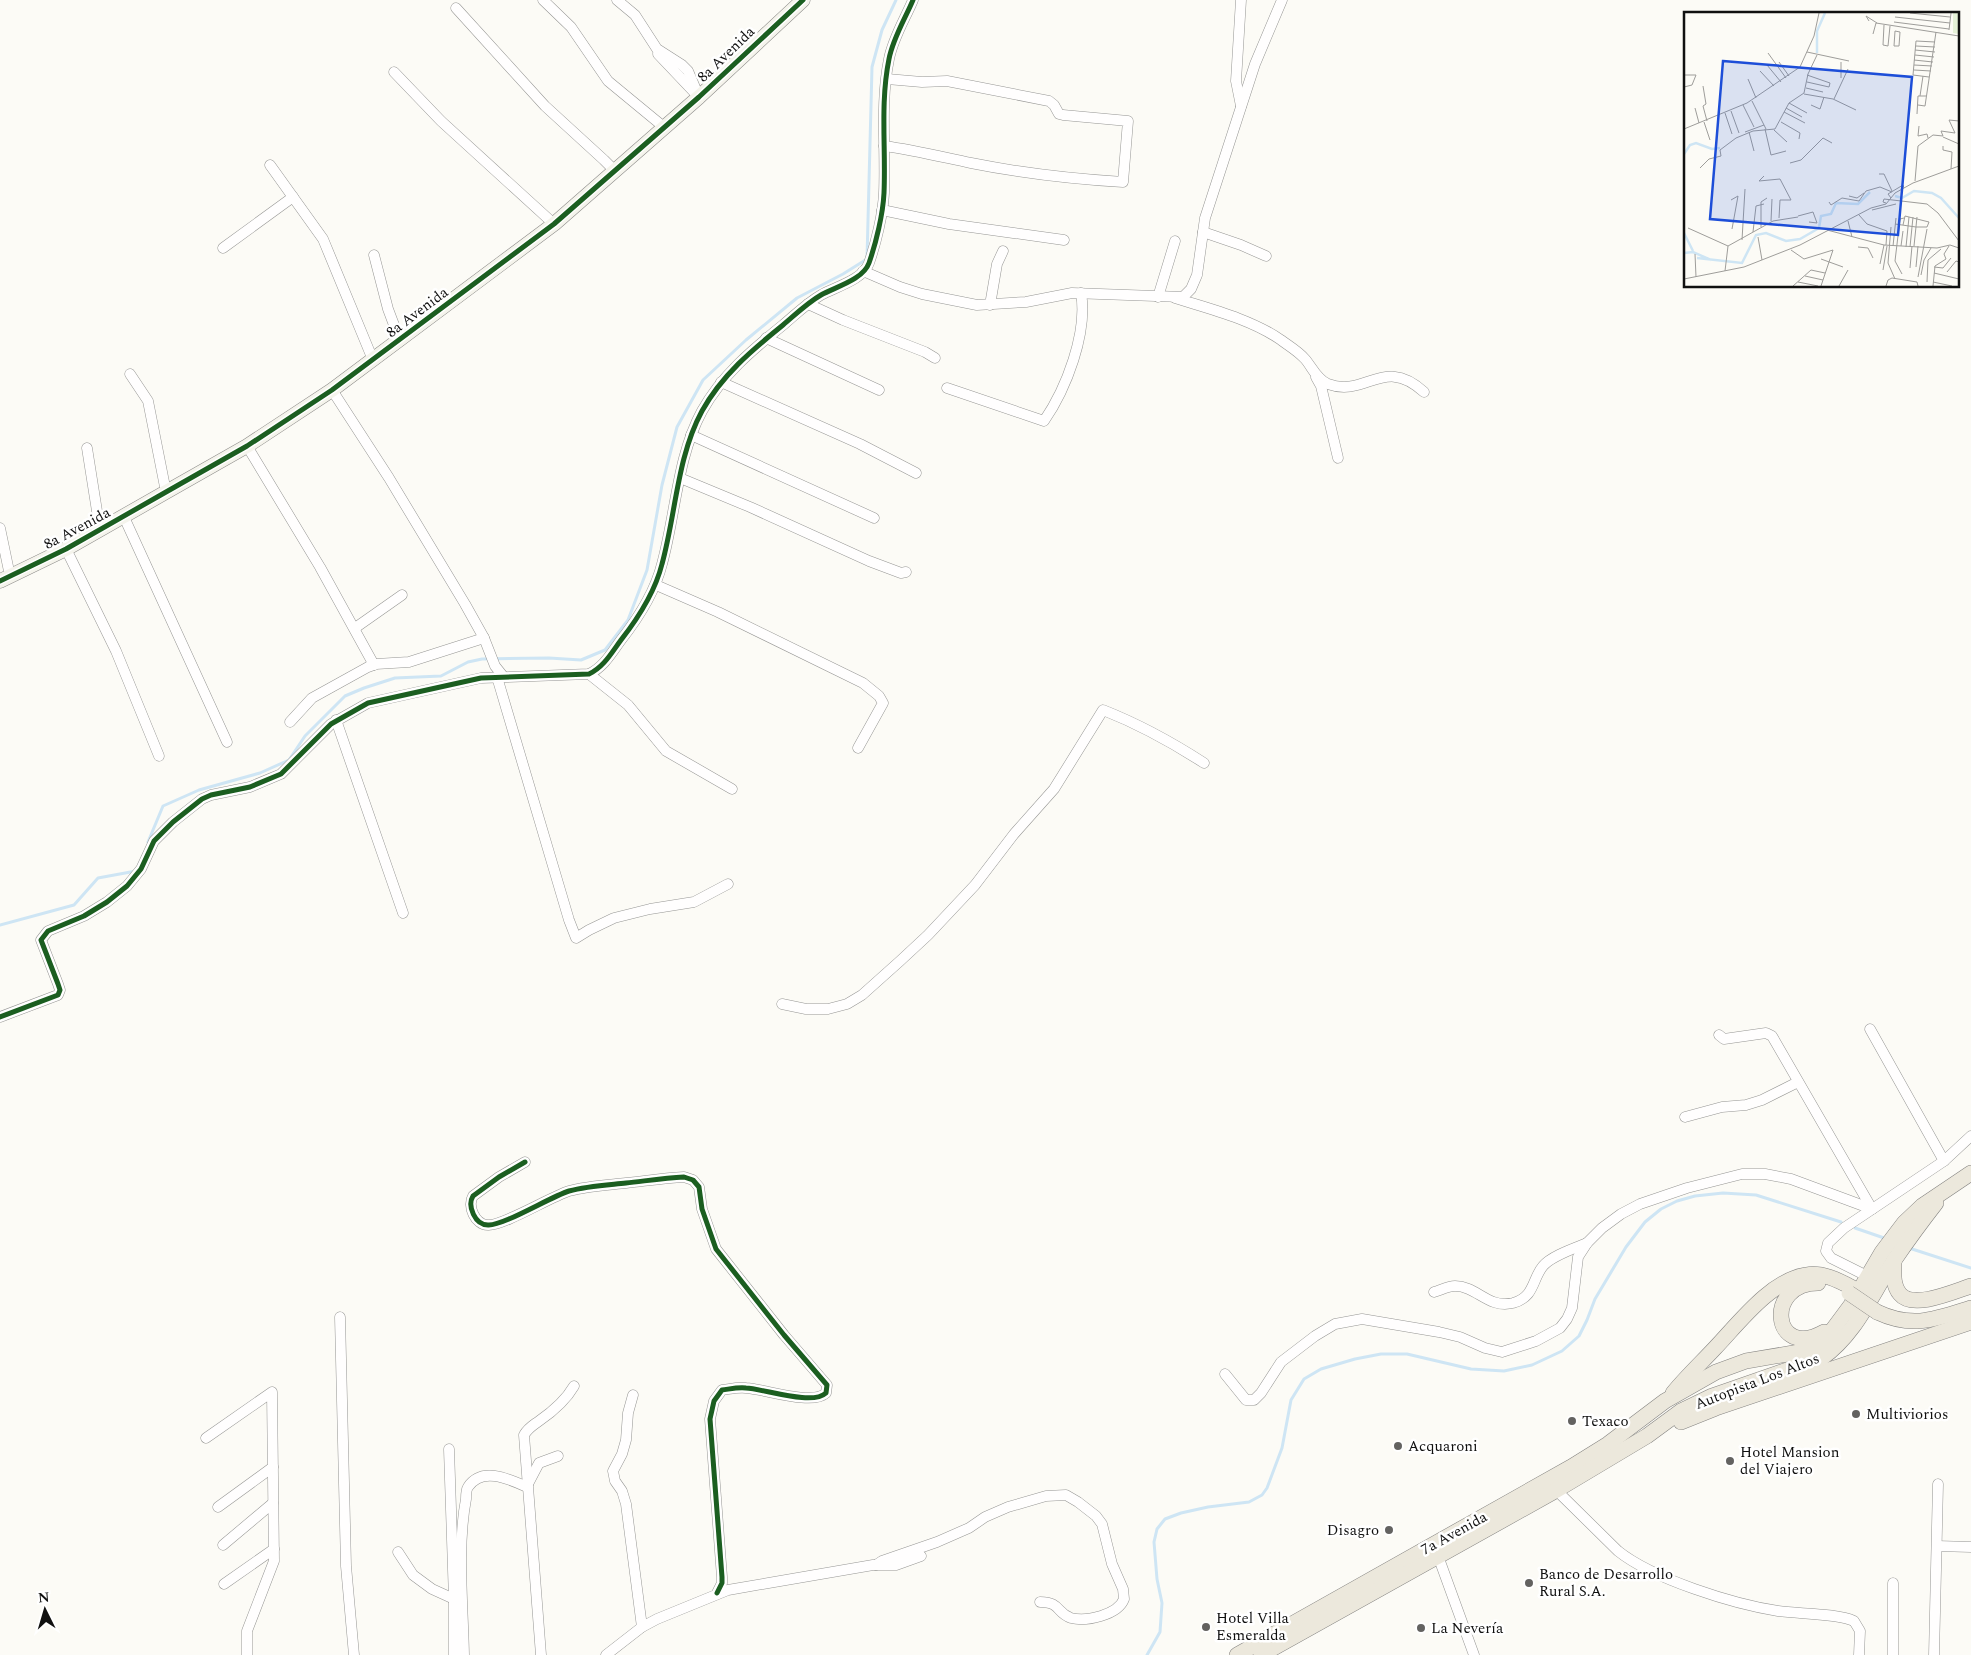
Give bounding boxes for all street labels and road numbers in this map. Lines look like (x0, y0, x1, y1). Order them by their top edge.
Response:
street label: 8a Avenida (692, 20, 761, 88)
street label: 8a Avenida (381, 281, 454, 343)
street label: 8a Avenida (40, 501, 115, 556)
street label: Autopista Los Altos (1691, 1347, 1823, 1416)
street label: 7a Avenida (1417, 1505, 1492, 1561)

